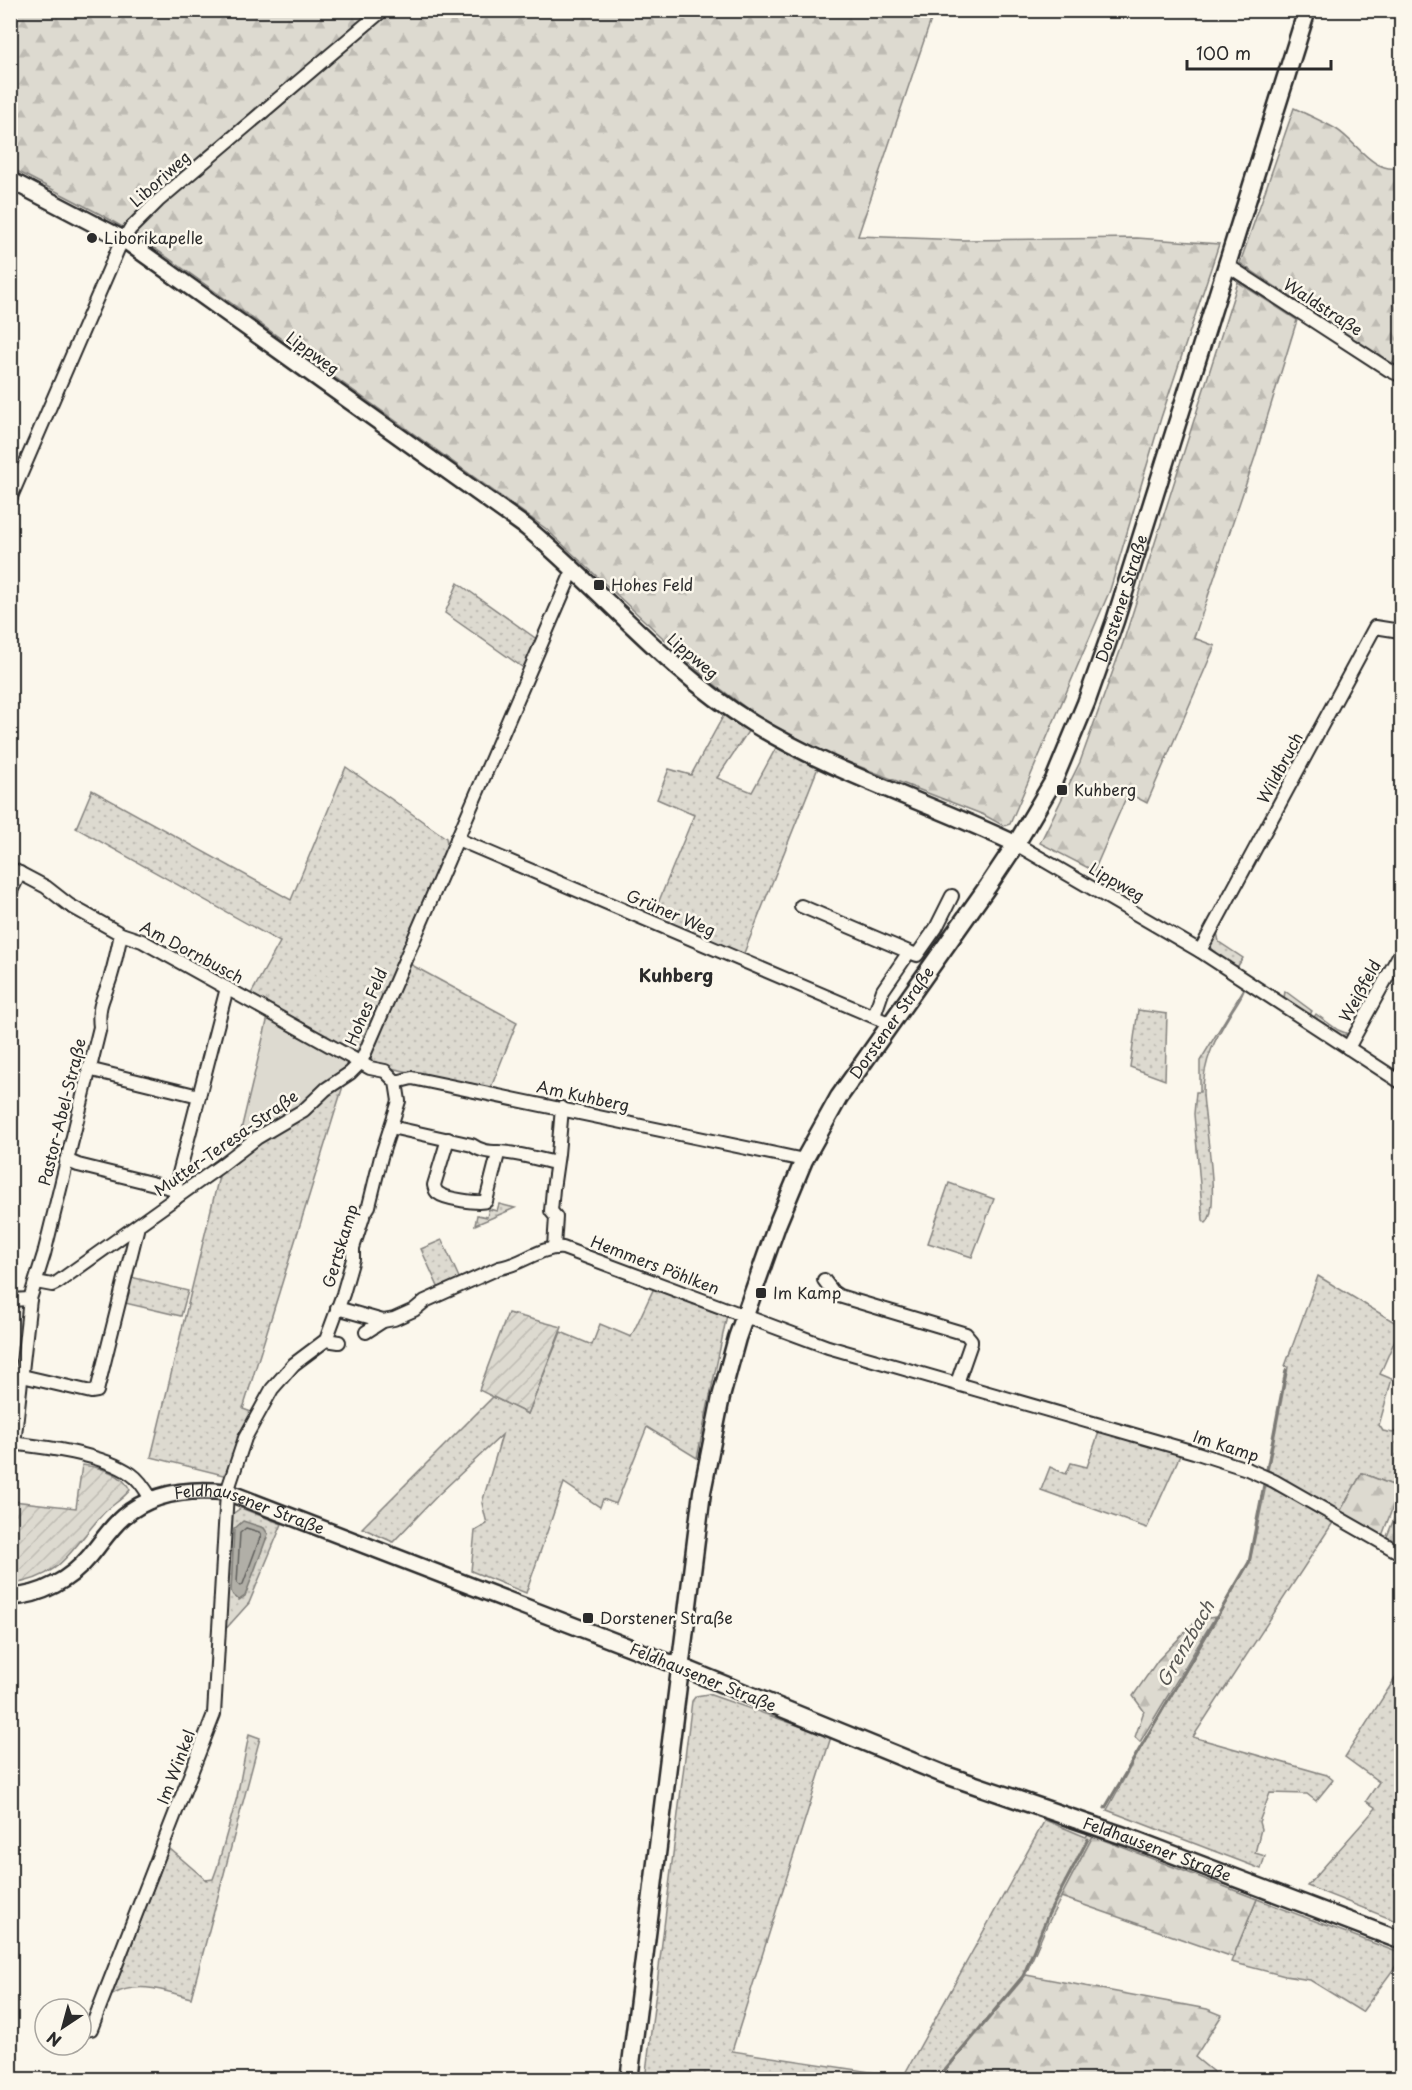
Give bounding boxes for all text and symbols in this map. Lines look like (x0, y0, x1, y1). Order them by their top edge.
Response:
scale bar (1187, 33, 1331, 71)
text: 100 m (1196, 39, 1251, 66)
street label: Liboriweg (124, 144, 195, 212)
place label: Liborikapelle (104, 225, 204, 249)
marker: Liborikapelle (85, 231, 99, 245)
street label: Waldstraße (1279, 272, 1368, 341)
street label: Lippweg (282, 325, 345, 380)
street label: Dorstener Straße (1088, 531, 1152, 665)
place label: Hohes Feld (611, 572, 693, 596)
marker: Hohes Feld (592, 578, 606, 592)
street label: Lippweg (663, 626, 725, 684)
street label: Wildbruch (1250, 728, 1308, 807)
place label: Kuhberg (1074, 777, 1136, 801)
marker: Kuhberg (1055, 783, 1069, 797)
street label: Lippweg (1085, 855, 1150, 907)
street label: Grüner Weg (623, 883, 720, 942)
street label: Am Dornbusch (136, 914, 248, 988)
street label: Weißfeld (1332, 955, 1386, 1026)
district label: Kuhberg (639, 961, 713, 988)
street label: Dorstener Straße (843, 961, 939, 1083)
street label: Hohes Feld (338, 964, 392, 1049)
street label: Pastor-Abel-Straße (31, 1036, 91, 1188)
street label: Am Kuhberg (535, 1073, 632, 1117)
street label: Mutter-Teresa-Straße (149, 1083, 302, 1201)
street label: Gertskamp (315, 1201, 363, 1290)
street label: Hemmers Pöhlken (588, 1228, 723, 1300)
place label: Im Kamp (773, 1280, 841, 1304)
marker: Im Kamp (754, 1286, 768, 1300)
street label: Im Kamp (1190, 1423, 1263, 1467)
street label: Feldhausener Straße (172, 1478, 328, 1539)
water label: Grenzbach (1149, 1595, 1221, 1691)
place label: Dorstener Straße (600, 1605, 733, 1629)
marker: Dorstener Straße (581, 1611, 595, 1625)
street label: Feldhausener Straße (626, 1636, 780, 1716)
street label: Im Winkel (150, 1726, 200, 1807)
street label: Feldhausener Straße (1080, 1810, 1235, 1886)
north arrow (33, 1997, 93, 2057)
text: N (41, 2027, 66, 2053)

